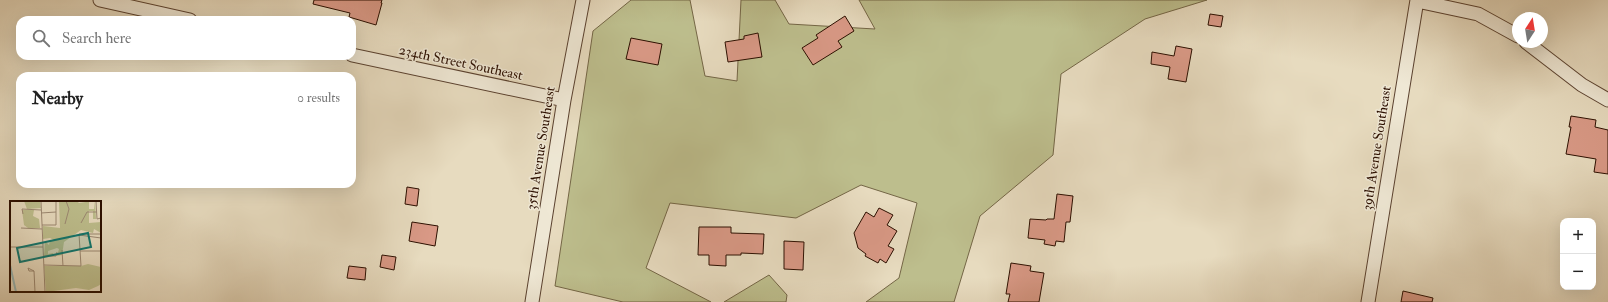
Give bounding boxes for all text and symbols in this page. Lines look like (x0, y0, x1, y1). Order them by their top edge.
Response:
north arrow (1512, 12, 1548, 48)
search box (16, 16, 356, 60)
icon: search (30, 27, 52, 49)
text: Search here (62, 29, 131, 48)
street label: 234th Street Southeast (397, 41, 525, 84)
street label: 39th Avenue Southeast (1358, 84, 1395, 211)
street label: 35th Avenue Southeast (522, 85, 559, 211)
text: Nearby (32, 88, 83, 109)
text: 0 results (297, 90, 340, 106)
inset map (10, 201, 101, 292)
map controls (1560, 218, 1596, 290)
button: + (1560, 218, 1596, 254)
button: − (1560, 254, 1596, 290)

